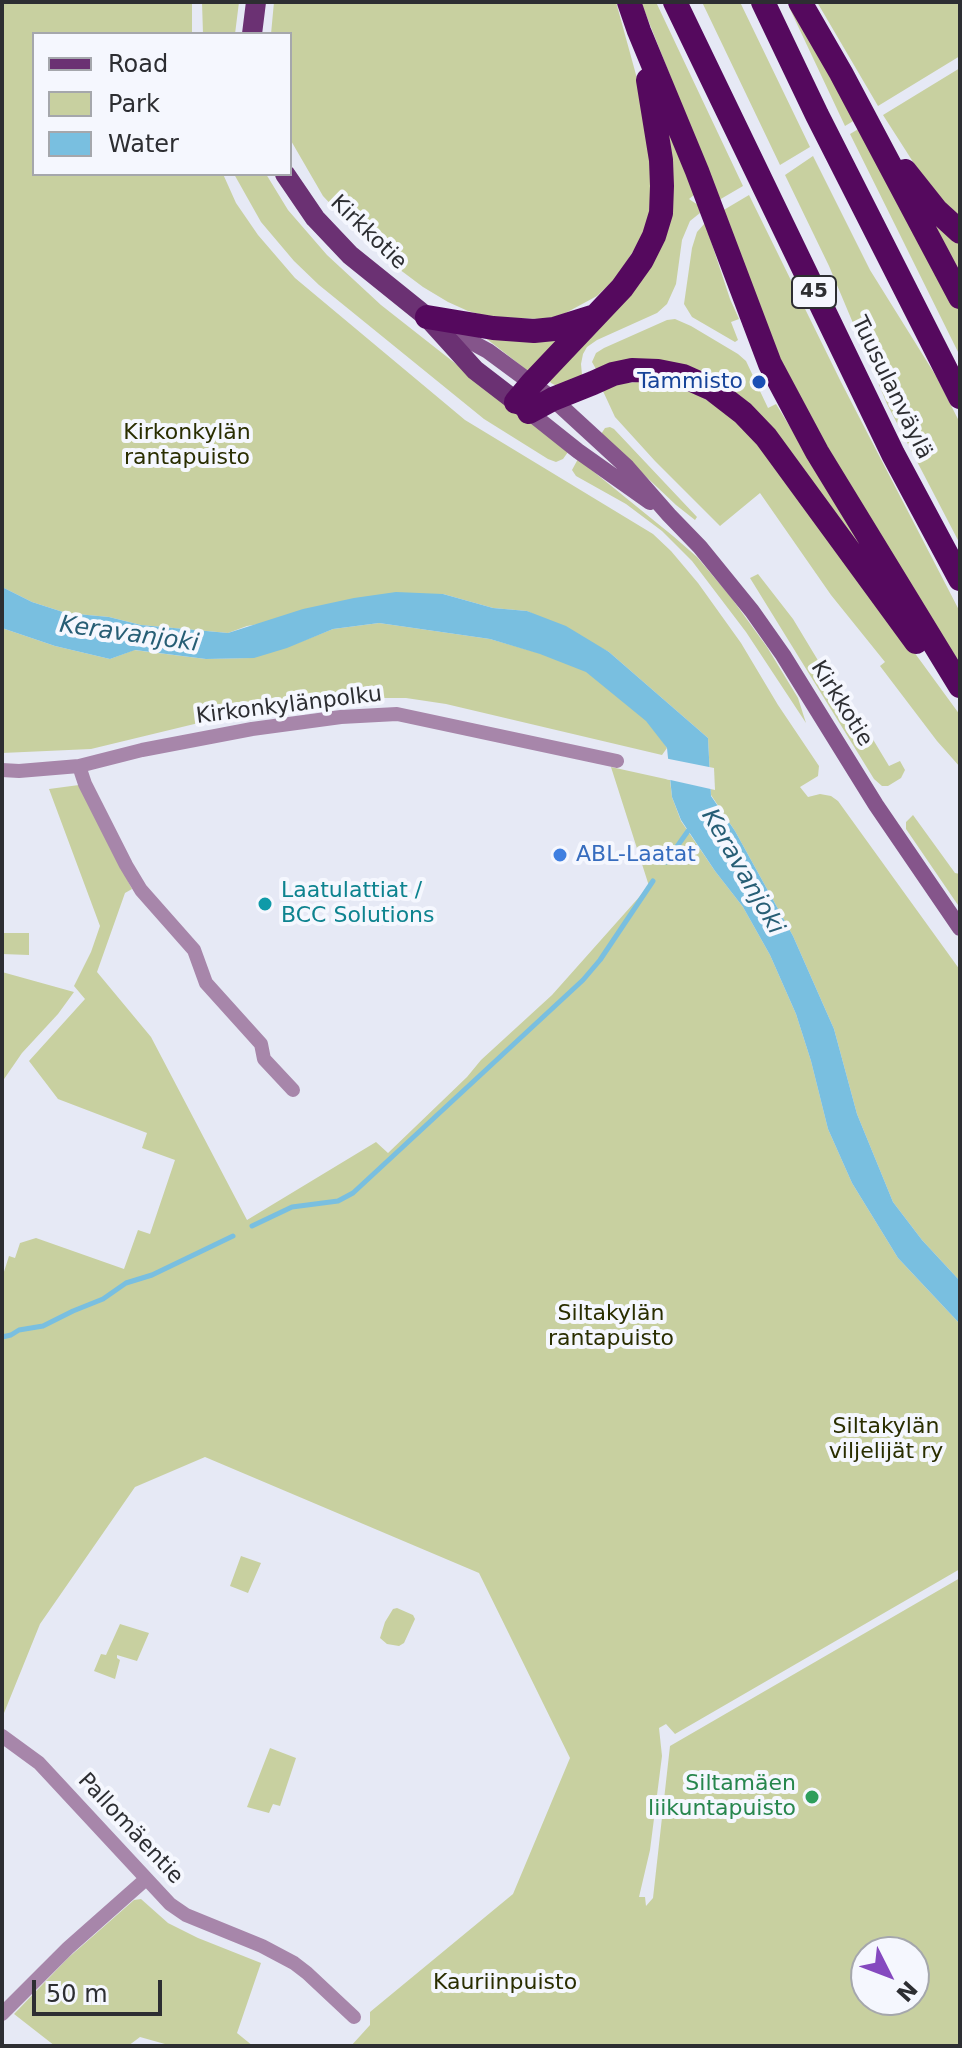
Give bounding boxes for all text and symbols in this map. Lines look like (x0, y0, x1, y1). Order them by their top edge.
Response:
legend (32, 32, 292, 176)
text: Road (108, 50, 168, 78)
text: Park (108, 90, 160, 118)
text: Water (108, 130, 179, 158)
street label: Kirkkotie (324, 190, 412, 276)
road number: 45 (792, 276, 836, 308)
street label: Tuusulanväylä (845, 312, 937, 464)
place label: Tammisto (637, 369, 743, 395)
marker: Tammisto (750, 373, 768, 391)
park label: Kirkonkylän rantapuisto (123, 420, 251, 472)
water label: Keravanjoki (58, 611, 200, 659)
street label: Kirkkotie (804, 656, 878, 752)
street label: Kirkonkylänpolku (195, 682, 383, 730)
water label: Keravanjoki (694, 804, 790, 940)
place label: ABL-Laatat (576, 842, 696, 868)
marker: ABL-Laatat (551, 846, 569, 864)
place label: Laatulattiat / BCC Solutions (281, 878, 435, 930)
marker: Laatulattiat / BCC Solutions (256, 895, 274, 913)
park label: Siltakylän rantapuisto (548, 1301, 674, 1352)
park label: Siltakylän viljelijät ry (829, 1414, 943, 1466)
street label: Pallomäentie (72, 1768, 188, 1890)
place label: Siltamäen liikuntapuisto (648, 1771, 796, 1822)
marker: Siltamäen liikuntapuisto (803, 1788, 821, 1806)
north arrow (850, 1936, 930, 2016)
scale bar (36, 1964, 166, 2014)
park label: Kauriinpuisto (433, 1970, 577, 1996)
text: N (891, 1976, 922, 2006)
text: 50 m (46, 1980, 108, 2008)

